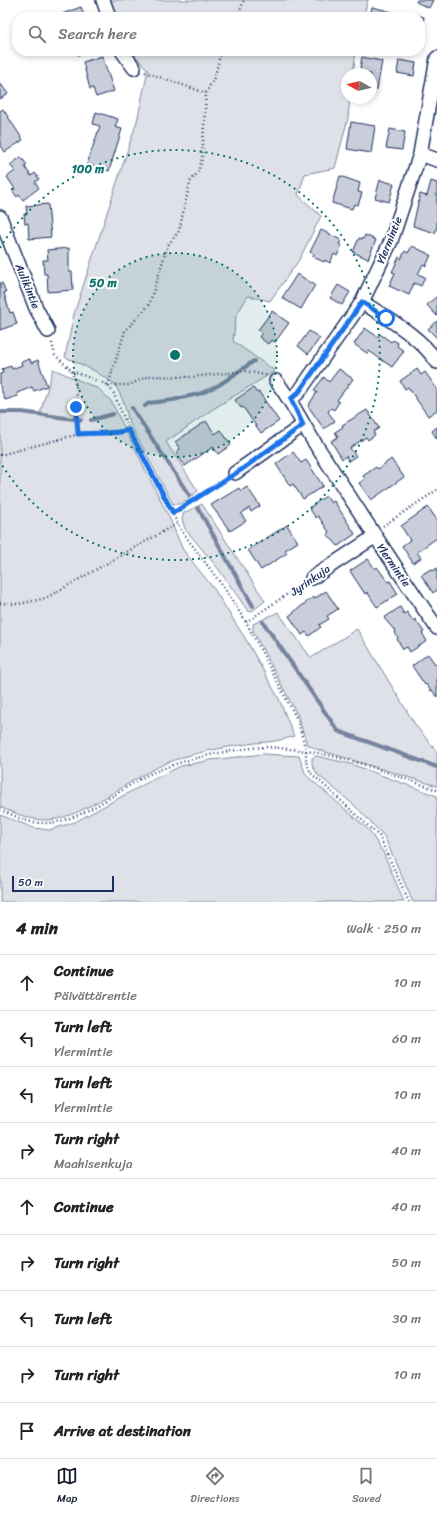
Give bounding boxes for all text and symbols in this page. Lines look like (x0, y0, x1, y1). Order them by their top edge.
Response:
search box (12, 12, 425, 56)
text: Search here (58, 21, 137, 47)
icon: search (26, 23, 48, 45)
north arrow (341, 68, 377, 104)
text: 100 m (72, 158, 105, 180)
street label: Ylermintie (371, 213, 408, 267)
street label: Aulikintie (9, 260, 45, 312)
text: 50 m (89, 272, 117, 294)
route start (377, 309, 395, 327)
centre of rings (168, 348, 182, 362)
route end (67, 398, 85, 416)
street label: Ylermintie (372, 539, 416, 591)
street label: Jyrinkuja (285, 559, 335, 602)
text: 50 m (18, 873, 43, 892)
scale bar (12, 874, 114, 893)
text: 4 min (16, 913, 58, 943)
text: Walk · 250 m (347, 917, 421, 940)
text: Continue (54, 958, 114, 984)
text: 10 m (394, 971, 421, 994)
icon: ahead (16, 972, 38, 994)
text: Päivättärentie (54, 984, 137, 1007)
text: Turn left (54, 1014, 112, 1040)
text: 60 m (392, 1027, 421, 1050)
icon: left (16, 1028, 38, 1050)
text: Ylermintie (54, 1040, 113, 1063)
text: Turn left (54, 1070, 112, 1096)
text: 10 m (394, 1083, 421, 1106)
icon: left (16, 1084, 38, 1106)
text: Ylermintie (54, 1096, 113, 1119)
text: Turn right (54, 1126, 119, 1152)
text: 40 m (391, 1139, 421, 1162)
icon: right (16, 1140, 38, 1162)
text: Maahisenkuja (54, 1152, 132, 1175)
text: Continue (54, 1194, 114, 1220)
text: 40 m (391, 1195, 421, 1218)
icon: ahead (16, 1196, 38, 1218)
text: Turn right (54, 1250, 119, 1276)
text: 50 m (391, 1251, 421, 1274)
icon: right (16, 1252, 38, 1274)
text: Turn left (54, 1306, 112, 1332)
text: 30 m (392, 1307, 421, 1330)
icon: left (16, 1308, 38, 1330)
text: Turn right (54, 1362, 119, 1388)
text: 10 m (394, 1363, 421, 1386)
icon: right (16, 1364, 38, 1386)
text: Arrive at destination (54, 1418, 191, 1444)
icon: arrive (16, 1420, 38, 1442)
tab: Map (56, 1465, 78, 1508)
tab: Directions (190, 1465, 240, 1508)
tab: Saved (352, 1465, 381, 1508)

